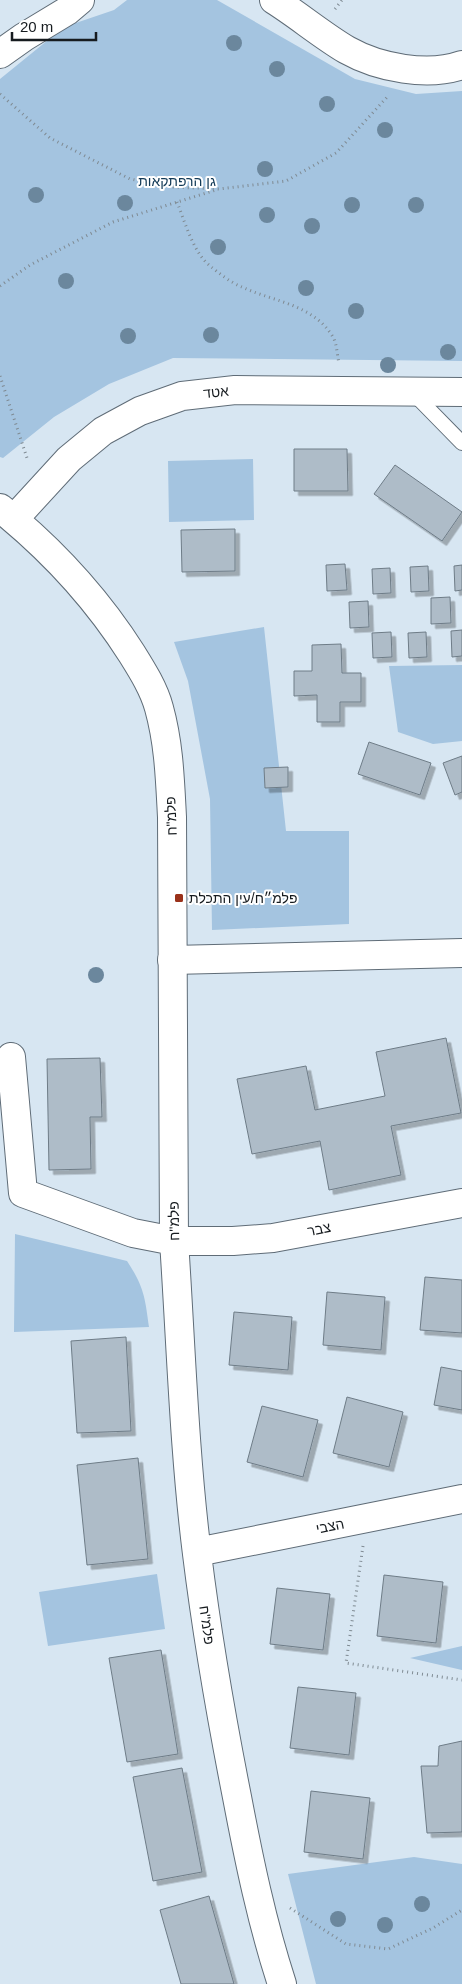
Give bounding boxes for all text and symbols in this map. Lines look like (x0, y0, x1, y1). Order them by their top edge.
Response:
scale bar (12, 10, 96, 42)
text: 20 m (20, 18, 53, 35)
park label: גן הרפתקאות (138, 173, 216, 189)
street label: אטד (202, 383, 230, 401)
street label: פלמ"ח (162, 796, 180, 836)
place label: פלמ״ח/עין התכלת (189, 890, 298, 906)
marker: פלמ״ח/עין התכלת (173, 892, 185, 904)
street label: פלמ"ח (166, 1201, 182, 1241)
street label: צבר (306, 1219, 332, 1239)
street label: הצבי (314, 1515, 346, 1537)
street label: פלמ"ח (196, 1604, 218, 1646)

